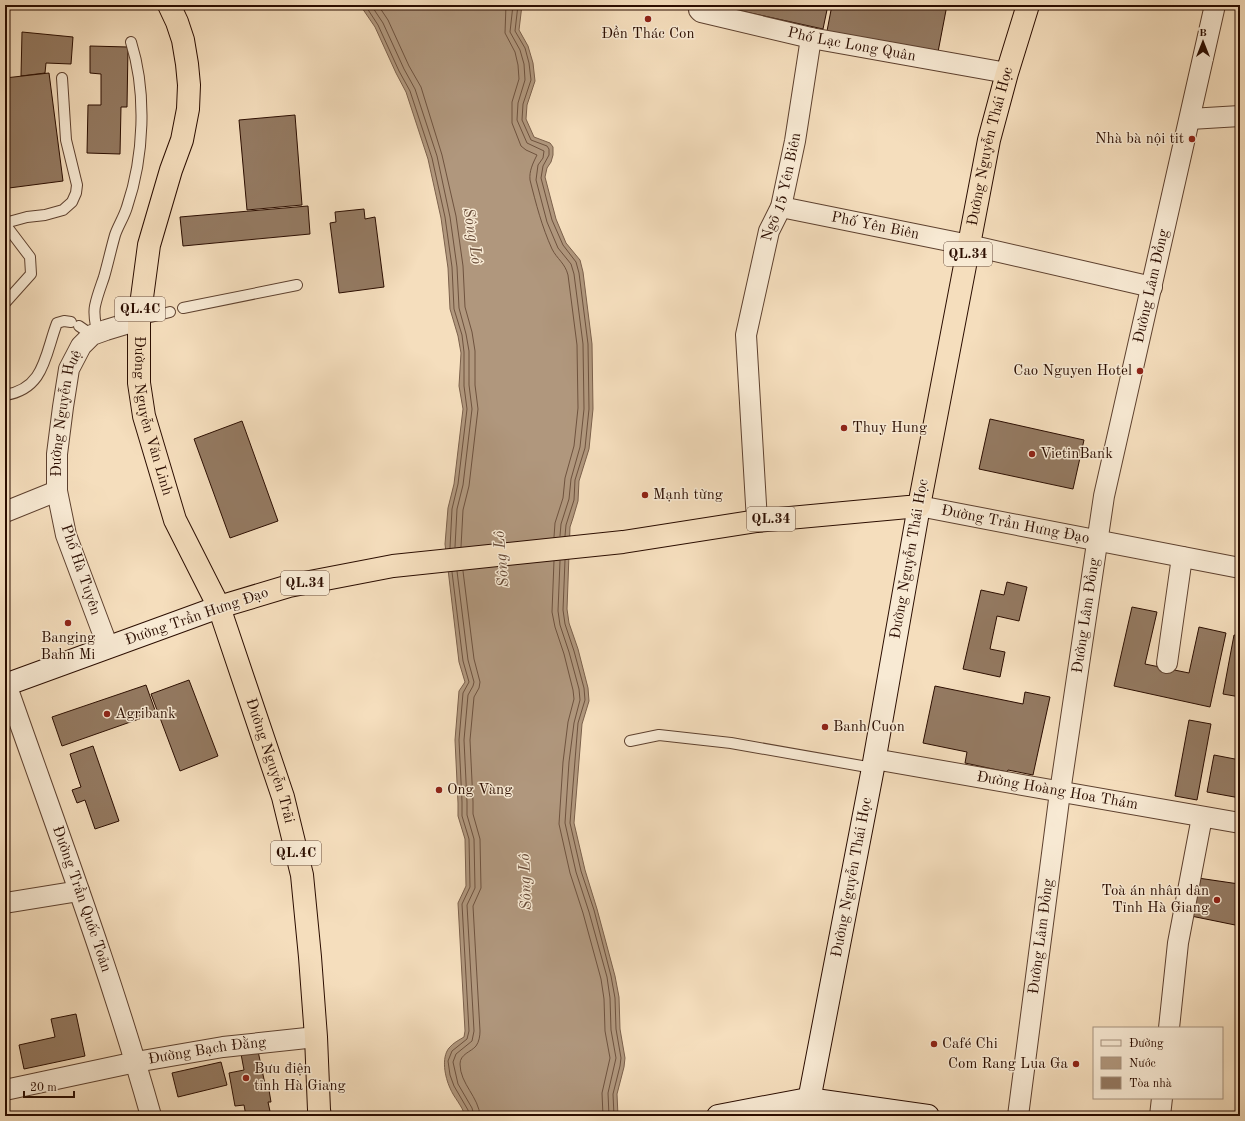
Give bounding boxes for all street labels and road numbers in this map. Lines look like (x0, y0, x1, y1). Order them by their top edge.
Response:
street label: Phố Lạc Long Quân (786, 25, 917, 64)
street label: Đường Nguyễn Thái Học (965, 65, 1016, 227)
street label: Ngõ 15 Yên Biên (759, 132, 804, 242)
street label: Phố Yên Biên (830, 210, 920, 242)
street label: Đường Lâm Đồng (1131, 228, 1172, 345)
road number: QL.34 (944, 242, 992, 266)
road number: QL.4C (115, 297, 165, 321)
street label: Đường Nguyễn Văn Linh (132, 336, 175, 497)
street label: Đường Nguyễn Huệ (49, 348, 85, 477)
street label: Đường Nguyễn Thái Học (888, 477, 932, 640)
street label: Đường Trần Hưng Đạo (940, 503, 1091, 546)
road number: QL.34 (747, 507, 795, 531)
street label: Phố Hà Tuyên (57, 522, 103, 617)
street label: Đường Lâm Đồng (1070, 557, 1102, 674)
road number: QL.34 (281, 571, 329, 595)
street label: Đường Trần Hưng Đạo (123, 584, 271, 649)
street label: Đường Nguyễn Trãi (243, 696, 297, 825)
street label: Đường Hoàng Hoa Thám (975, 770, 1139, 813)
street label: Đường Nguyễn Thái Học (829, 796, 875, 959)
street label: Đường Trần Quốc Toản (49, 824, 114, 974)
road number: QL.4C (271, 841, 321, 865)
street label: Đường Lâm Đồng (1026, 878, 1056, 995)
street label: Đường Bạch Đằng (147, 1035, 267, 1067)

